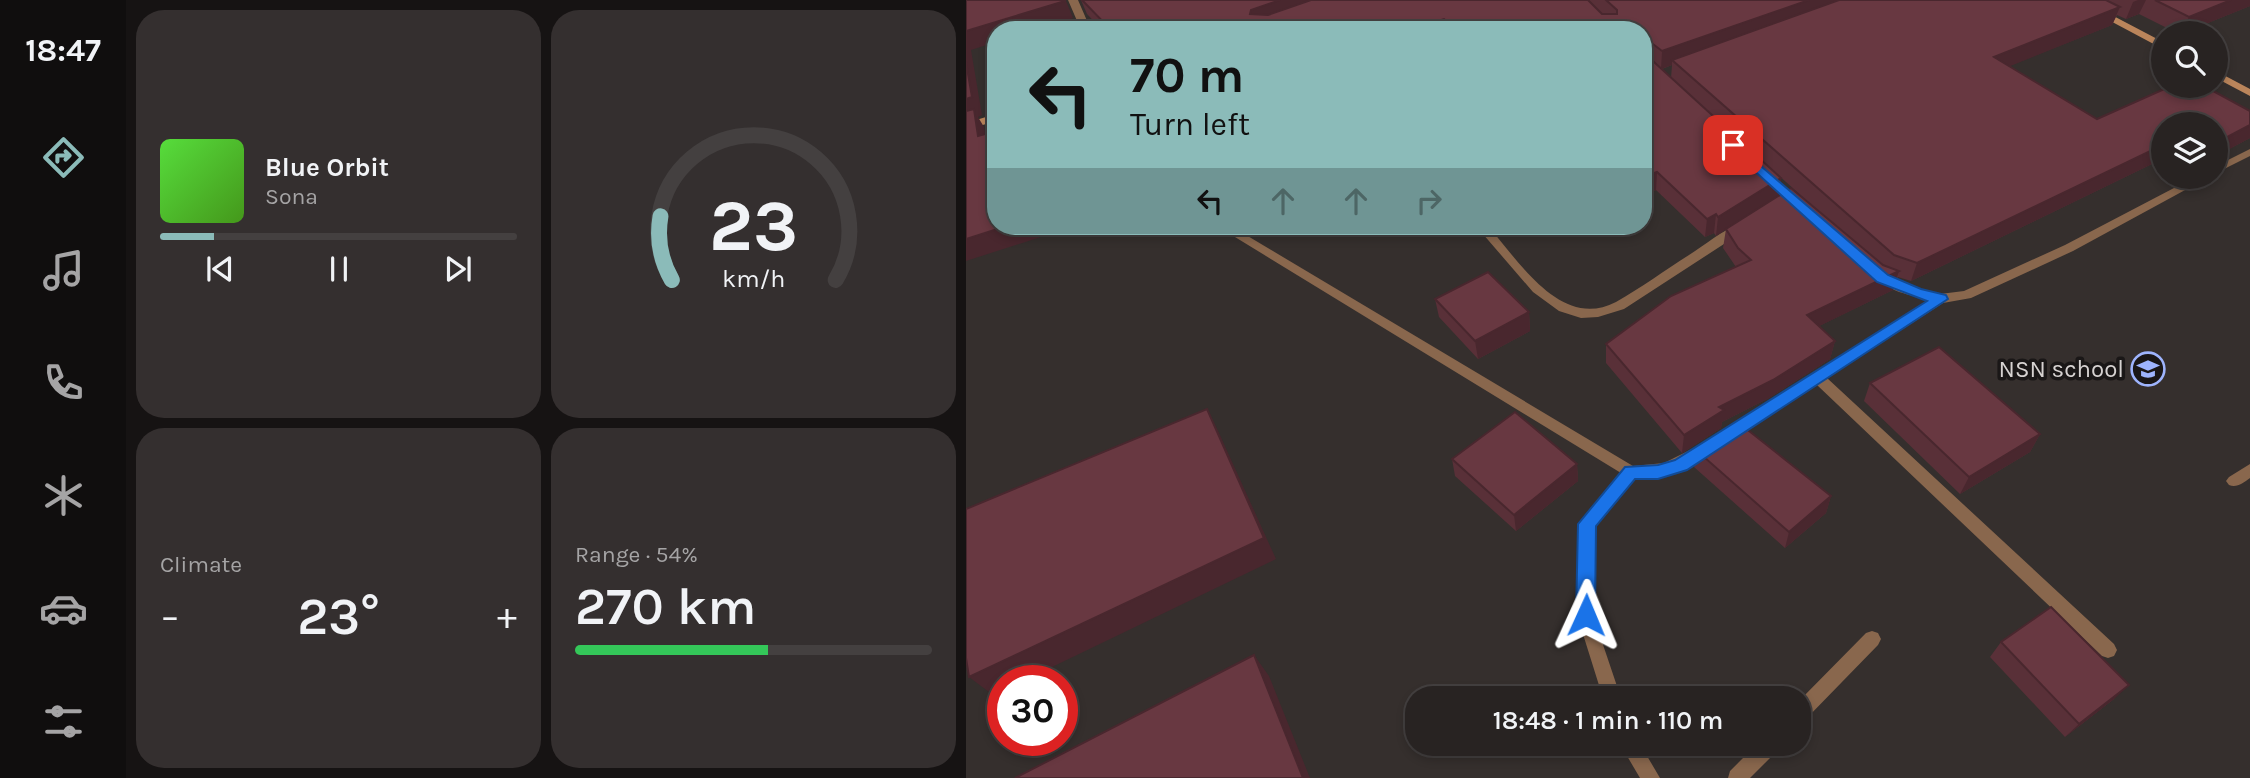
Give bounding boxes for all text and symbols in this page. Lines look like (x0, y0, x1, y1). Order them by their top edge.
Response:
map controls (2151, 21, 2228, 189)
button: search (2151, 21, 2228, 98)
text: 18:47 (25, 32, 101, 69)
text: 70 m (1130, 47, 1244, 104)
icon: left (1015, 49, 1106, 140)
text: Turn left (1130, 106, 1250, 143)
button: layers (2151, 112, 2228, 189)
pin (1703, 115, 1763, 175)
icon: arrive (1714, 126, 1752, 164)
icon: directions (39, 133, 88, 182)
text: Blue Orbit (265, 152, 389, 183)
icon: left (1191, 182, 1229, 220)
icon: ahead (1264, 182, 1302, 220)
icon: ahead (1337, 182, 1375, 220)
icon: right (1410, 182, 1448, 220)
text: Sona (265, 183, 318, 210)
text: 23 (709, 183, 798, 268)
icon: music (39, 246, 88, 295)
icon: previous (201, 250, 239, 288)
icon: pause (320, 250, 358, 288)
icon: next (439, 250, 477, 288)
text: km/h (722, 264, 785, 293)
school or university icon: NSN school (2129, 350, 2167, 388)
place label: NSN school (1999, 355, 2124, 383)
icon: phone (39, 358, 88, 407)
icon: climate (39, 471, 88, 520)
text: Range · 54% (575, 541, 698, 568)
text: Climate (160, 551, 242, 578)
text: 270 km (575, 576, 756, 637)
position arrow (1549, 578, 1623, 652)
icon: car (39, 584, 88, 633)
text: 23° (297, 586, 380, 647)
text: − (160, 594, 180, 639)
text: + (497, 594, 517, 639)
speed limit sign: 30 (987, 665, 1078, 756)
icon: filters (39, 697, 88, 746)
text: 18:48 · 1 min · 110 m (1493, 705, 1723, 736)

